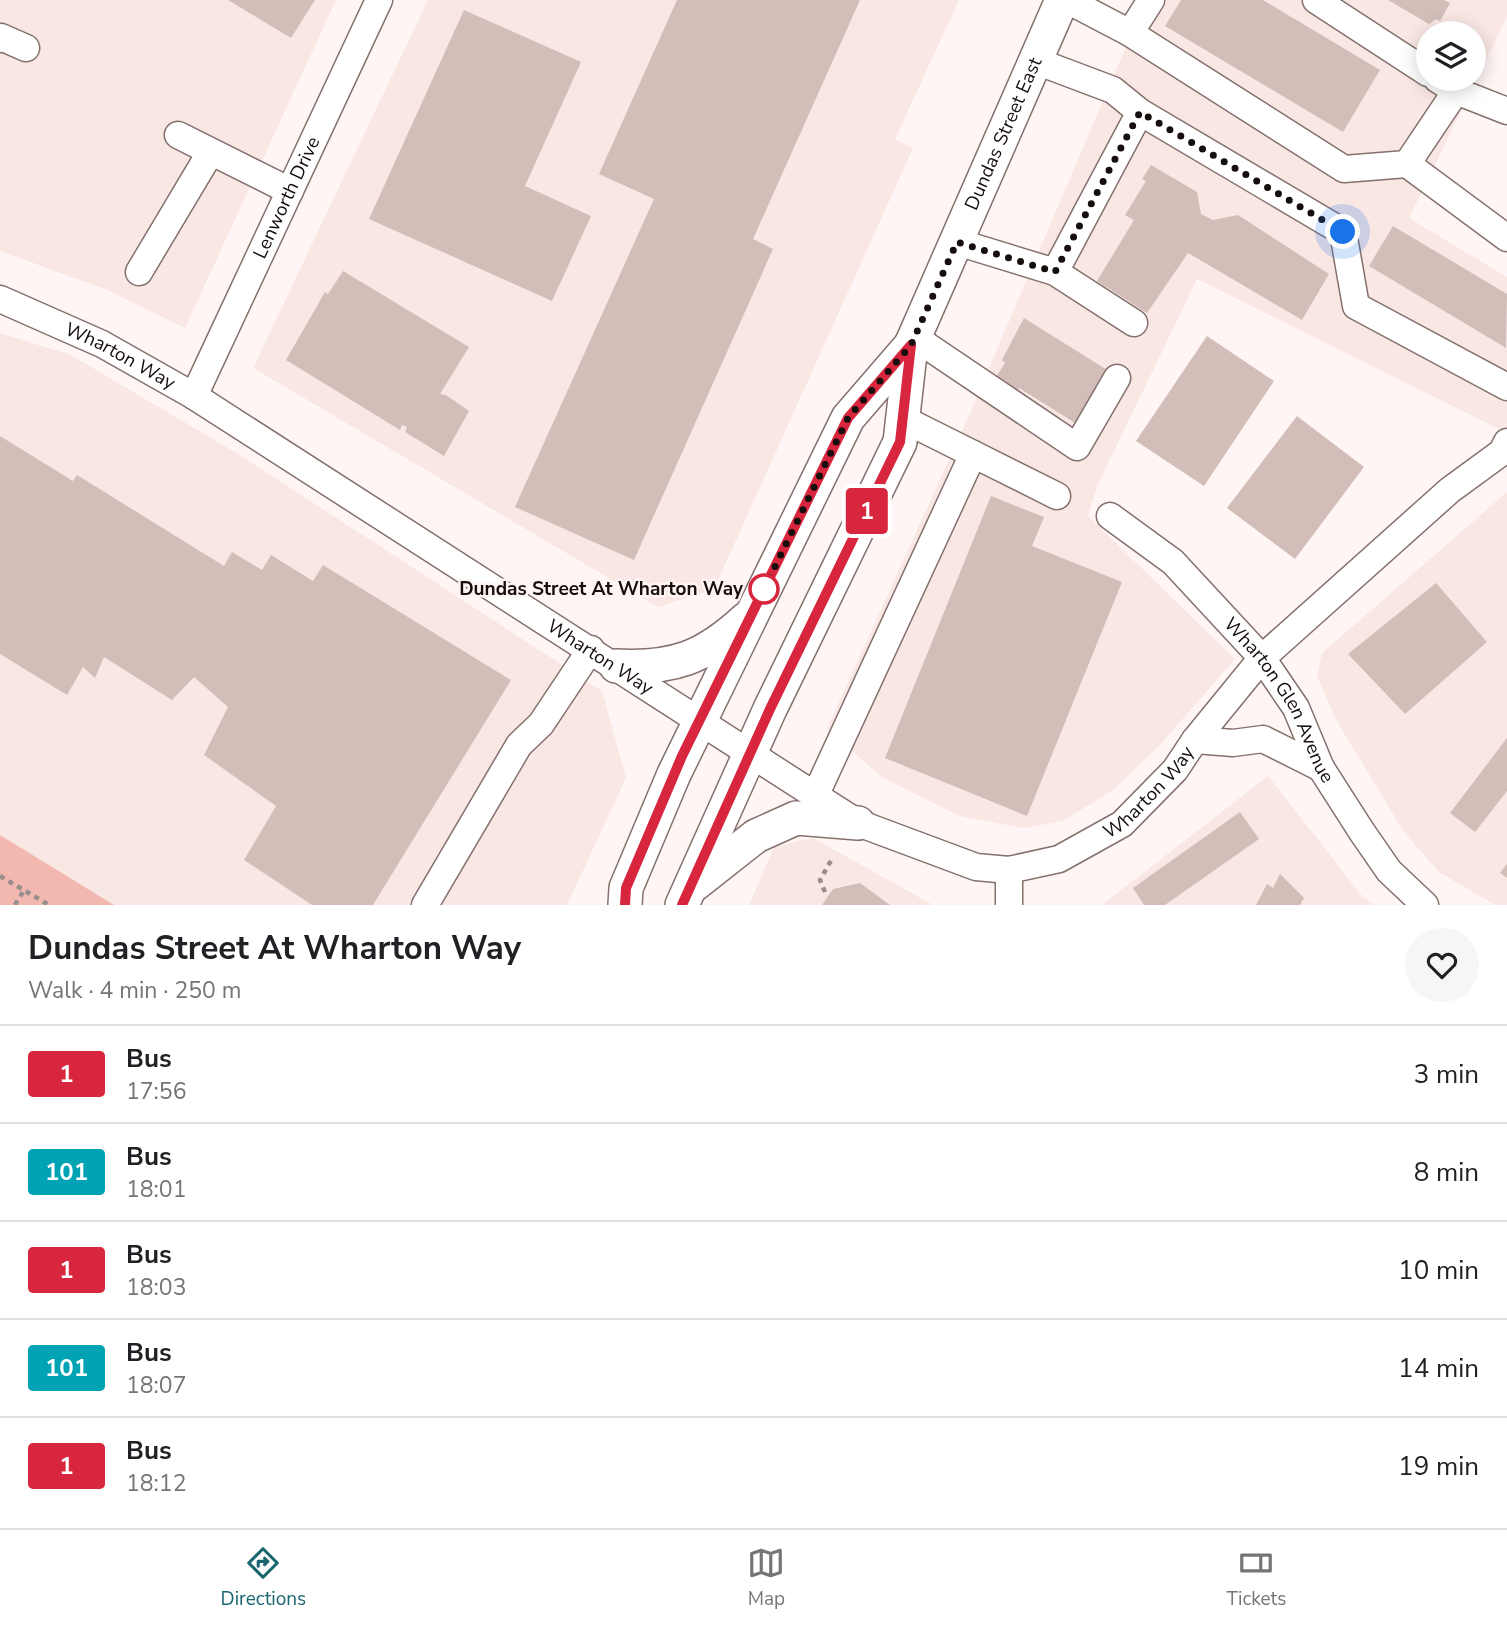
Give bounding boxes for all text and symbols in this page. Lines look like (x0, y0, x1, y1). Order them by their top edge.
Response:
map controls (1416, 21, 1486, 91)
button: layers (1416, 21, 1486, 91)
street label: Dundas Street East (959, 53, 1048, 214)
street label: Lenworth Drive (247, 132, 326, 263)
your location (1325, 214, 1360, 249)
street label: Wharton Way (61, 316, 180, 396)
line badge: 1 (844, 488, 890, 534)
text: 1 (860, 495, 874, 527)
marker: Dundas Street At Wharton Way (749, 574, 779, 604)
place label: Dundas Street At Wharton Way (459, 576, 744, 602)
street label: Wharton Glen Avenue (1218, 612, 1340, 788)
street label: Wharton Way (542, 613, 658, 701)
street label: Wharton Way (1098, 741, 1200, 845)
text: Dundas Street At Wharton Way (28, 926, 521, 971)
button: heart (1405, 928, 1479, 1002)
text: Walk · 4 min · 250 m (28, 975, 241, 1006)
text: Bus (126, 1041, 172, 1076)
text: 3 min (1414, 1057, 1479, 1092)
text: 1 (59, 1058, 74, 1090)
text: 17:56 (126, 1076, 186, 1107)
text: Bus (126, 1139, 172, 1174)
text: 8 min (1414, 1155, 1479, 1190)
text: 101 (45, 1156, 88, 1188)
text: 18:01 (126, 1174, 186, 1205)
text: Bus (126, 1237, 172, 1272)
text: 10 min (1398, 1253, 1479, 1288)
text: 1 (59, 1254, 74, 1286)
text: 18:03 (126, 1272, 186, 1303)
text: Bus (126, 1335, 172, 1370)
text: 14 min (1398, 1351, 1479, 1386)
text: 101 (45, 1352, 88, 1384)
text: 18:07 (126, 1370, 186, 1401)
text: Bus (126, 1433, 172, 1468)
text: 19 min (1398, 1449, 1479, 1484)
text: 1 (59, 1450, 74, 1482)
text: 18:12 (126, 1468, 186, 1499)
tab: Directions (221, 1544, 306, 1612)
tab: Map (747, 1544, 785, 1612)
tab: Tickets (1227, 1544, 1286, 1612)

